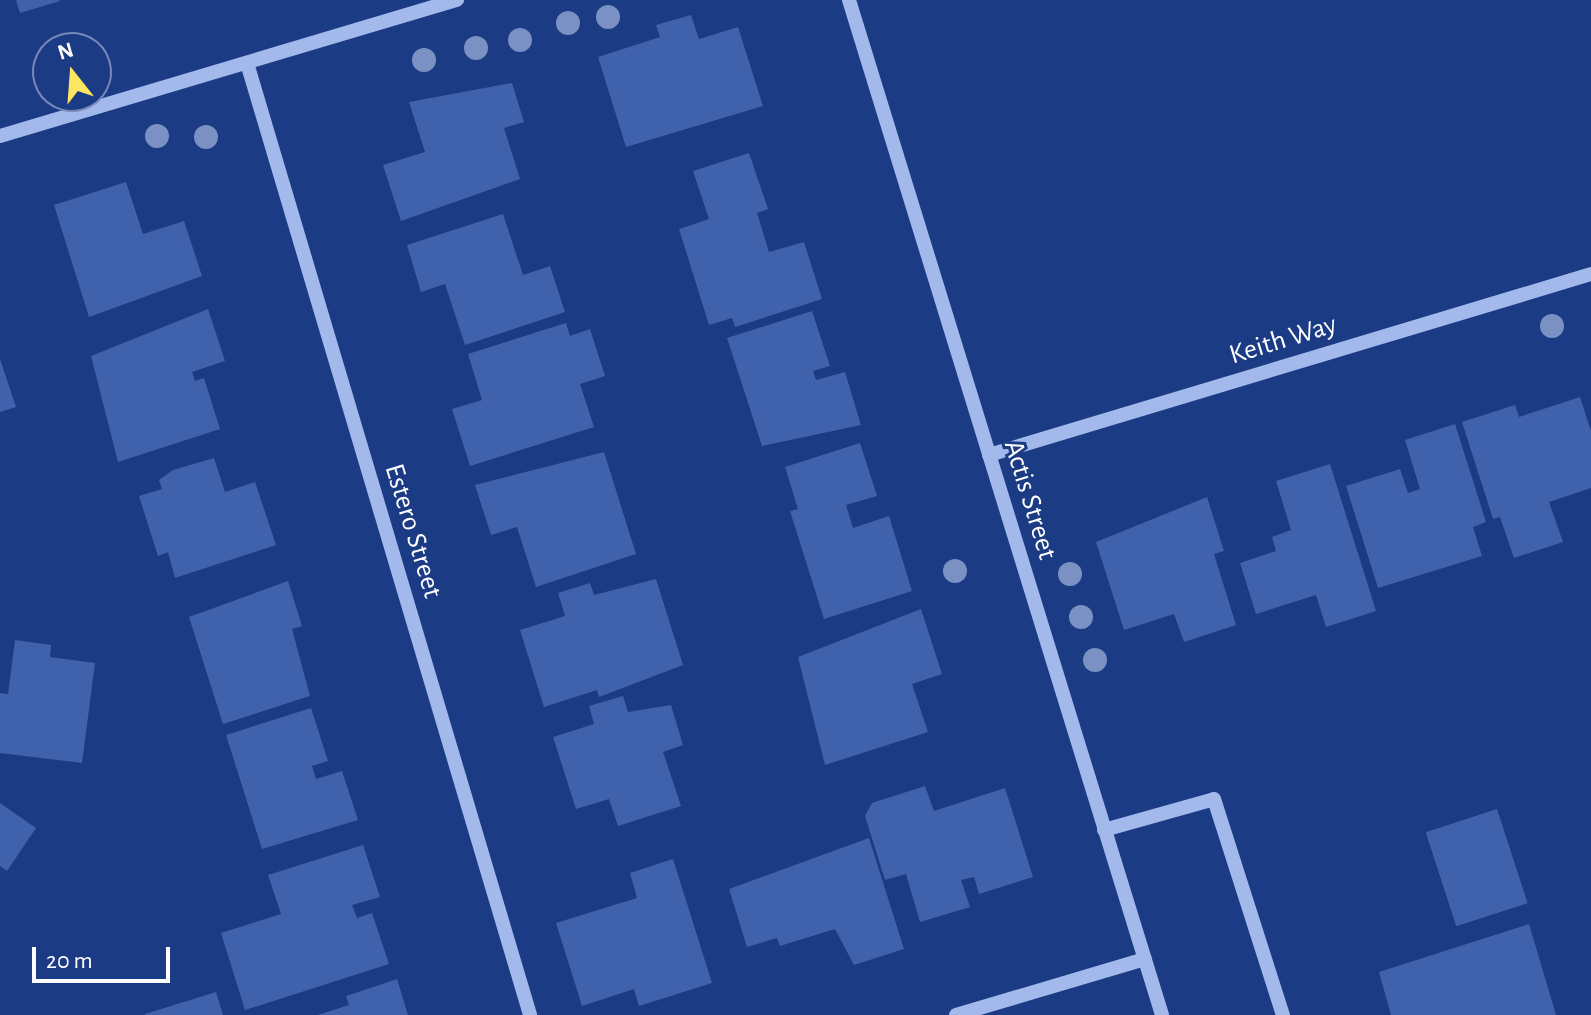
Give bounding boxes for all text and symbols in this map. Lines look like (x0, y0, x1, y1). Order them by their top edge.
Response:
north arrow (32, 32, 112, 112)
text: N (55, 38, 76, 64)
street label: Keith Way (1225, 308, 1341, 372)
street label: Actis Street (996, 436, 1064, 564)
street label: Estero Street (377, 460, 449, 602)
scale bar (36, 931, 174, 981)
text: 20 m (46, 949, 93, 973)

